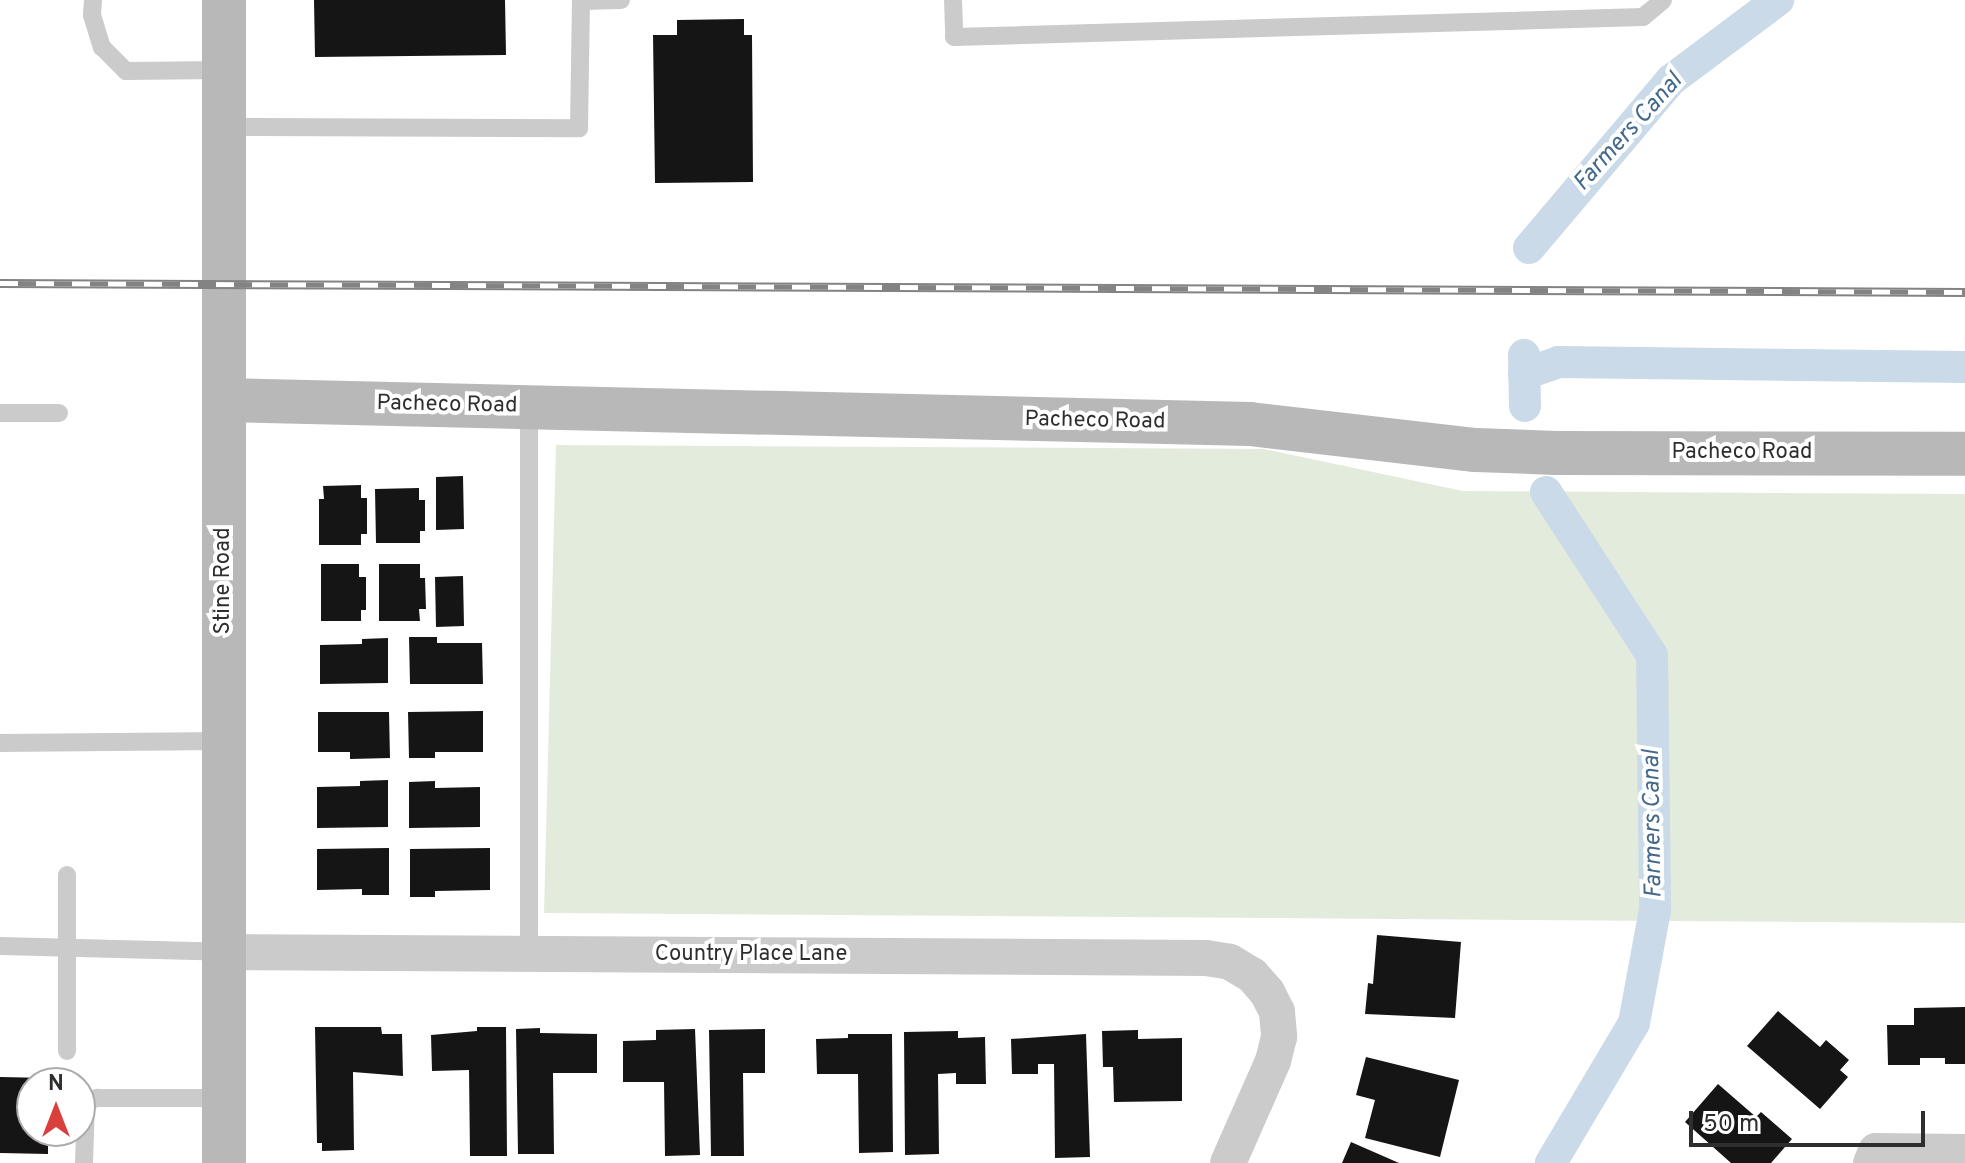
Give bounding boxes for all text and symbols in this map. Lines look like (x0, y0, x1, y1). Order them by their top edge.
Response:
water label: Farmers Canal (1569, 68, 1689, 198)
street label: Pacheco Road (376, 391, 518, 419)
street label: Pacheco Road (1024, 407, 1166, 435)
street label: Pacheco Road (1672, 440, 1812, 466)
street label: Stine Road (211, 527, 237, 635)
water label: Farmers Canal (1638, 749, 1670, 899)
street label: Country Place Lane (655, 942, 847, 968)
north arrow (16, 1067, 96, 1147)
text: N (48, 1071, 64, 1098)
scale bar (1693, 1095, 1929, 1145)
text: 50 m (1703, 1110, 1759, 1140)

